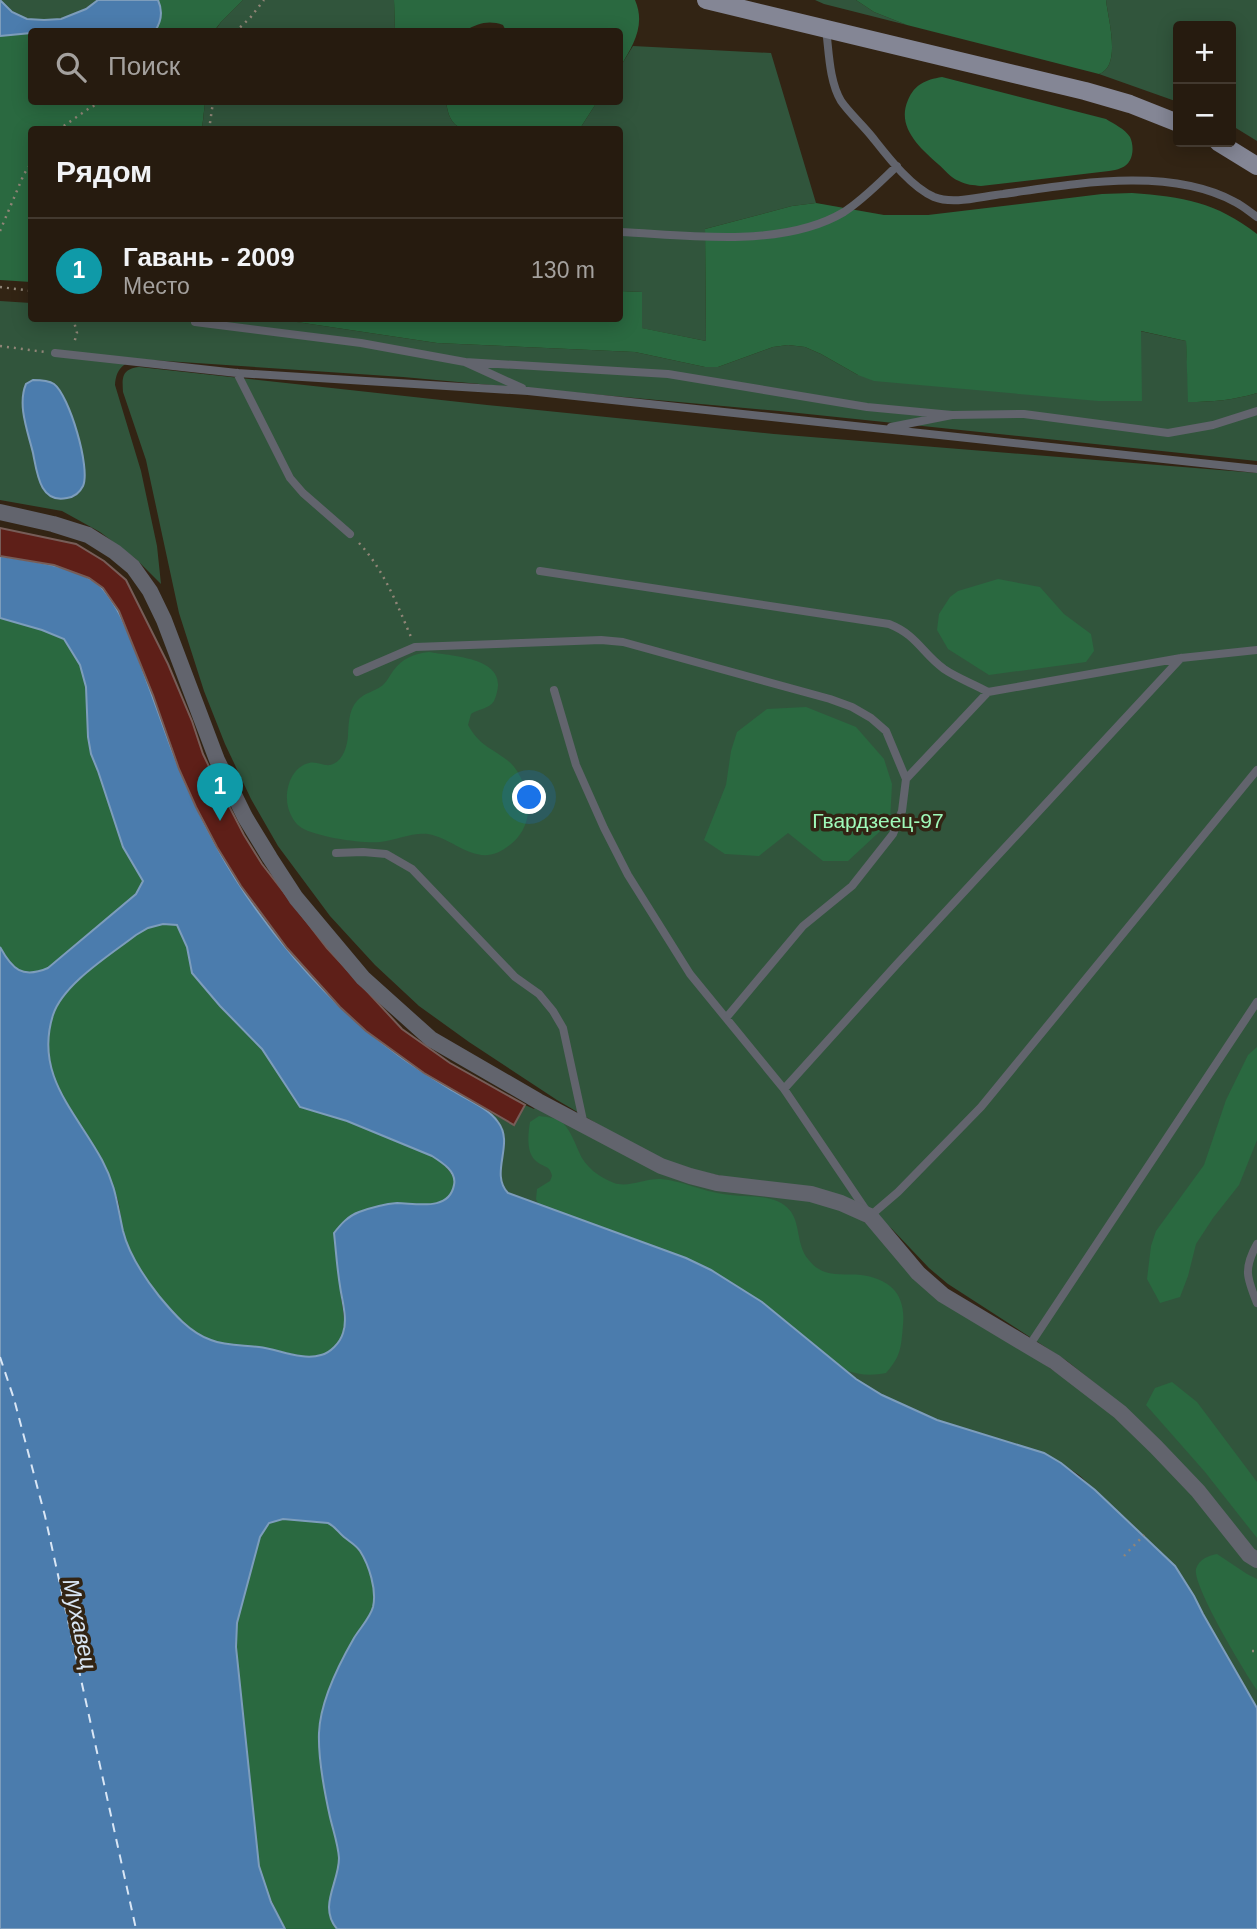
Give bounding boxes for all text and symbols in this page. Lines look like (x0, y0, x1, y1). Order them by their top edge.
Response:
map controls (1173, 21, 1236, 147)
button: + (1173, 21, 1236, 84)
search box (28, 28, 623, 105)
icon: search (52, 48, 90, 86)
text: Поиск (108, 51, 180, 81)
button: − (1173, 84, 1236, 147)
text: Рядом (56, 155, 152, 188)
text: Гавань - 2009 (123, 242, 295, 272)
text: 1 (73, 257, 85, 283)
text: 130 m (531, 257, 595, 283)
text: Место (123, 273, 190, 299)
pin: 1 (197, 763, 243, 821)
your location (512, 780, 546, 814)
park label: Гвардзеец-97 (812, 809, 944, 832)
water label: Мухавец (58, 1576, 102, 1672)

